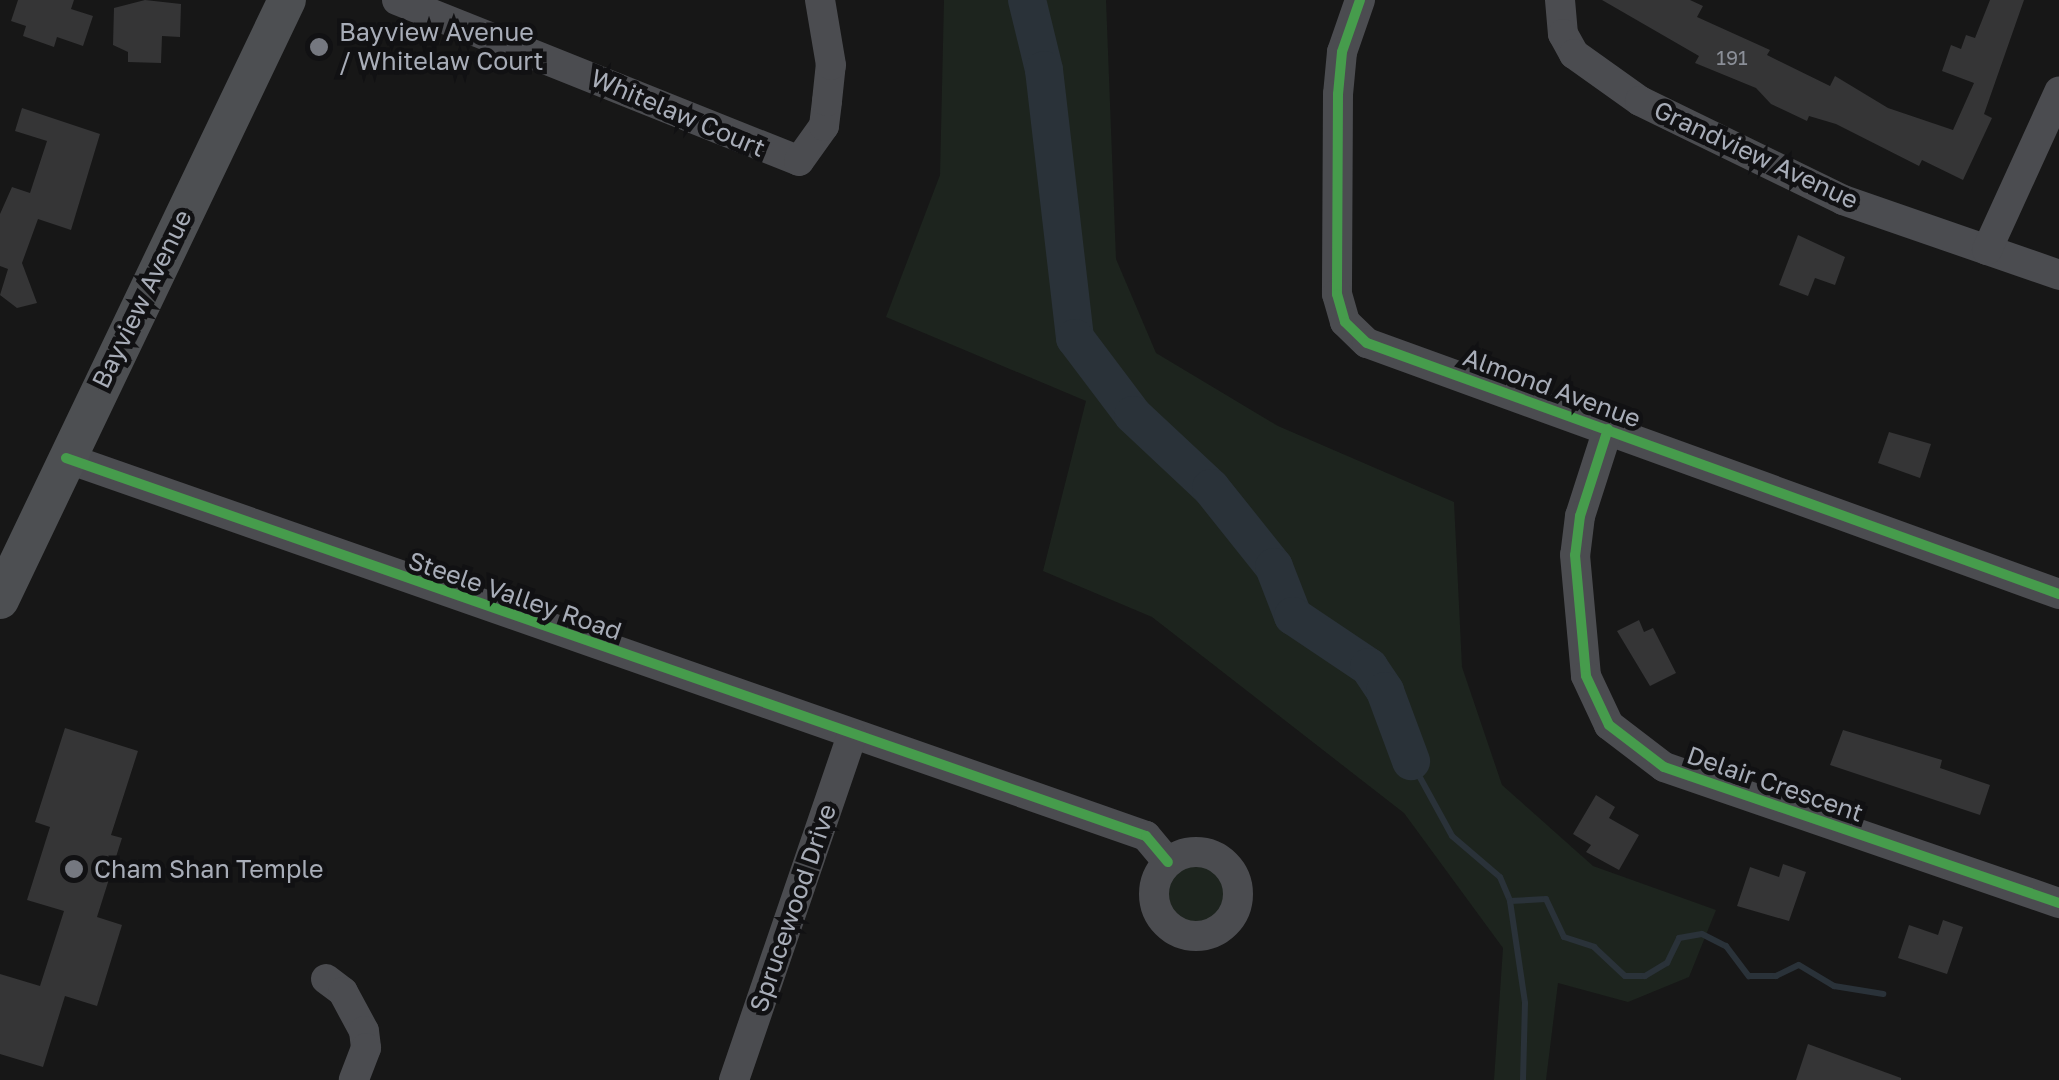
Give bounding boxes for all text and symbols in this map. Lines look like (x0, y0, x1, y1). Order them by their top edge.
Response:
place label: Bayview Avenue / Whitelaw Court (339, 18, 544, 77)
marker: Bayview Avenue / Whitelaw Court (308, 36, 330, 58)
house number: 191 (1716, 45, 1748, 69)
street label: Whitelaw Court (586, 63, 770, 163)
street label: Grandview Avenue (1649, 95, 1863, 215)
street label: Bayview Avenue (86, 205, 198, 393)
street label: Almond Avenue (1459, 342, 1645, 434)
street label: Steele Valley Road (404, 545, 626, 647)
street label: Delair Crescent (1683, 740, 1867, 828)
street label: Sprucewood Drive (743, 800, 843, 1016)
place label: Cham Shan Temple (94, 854, 323, 884)
marker: Cham Shan Temple (63, 858, 85, 880)

